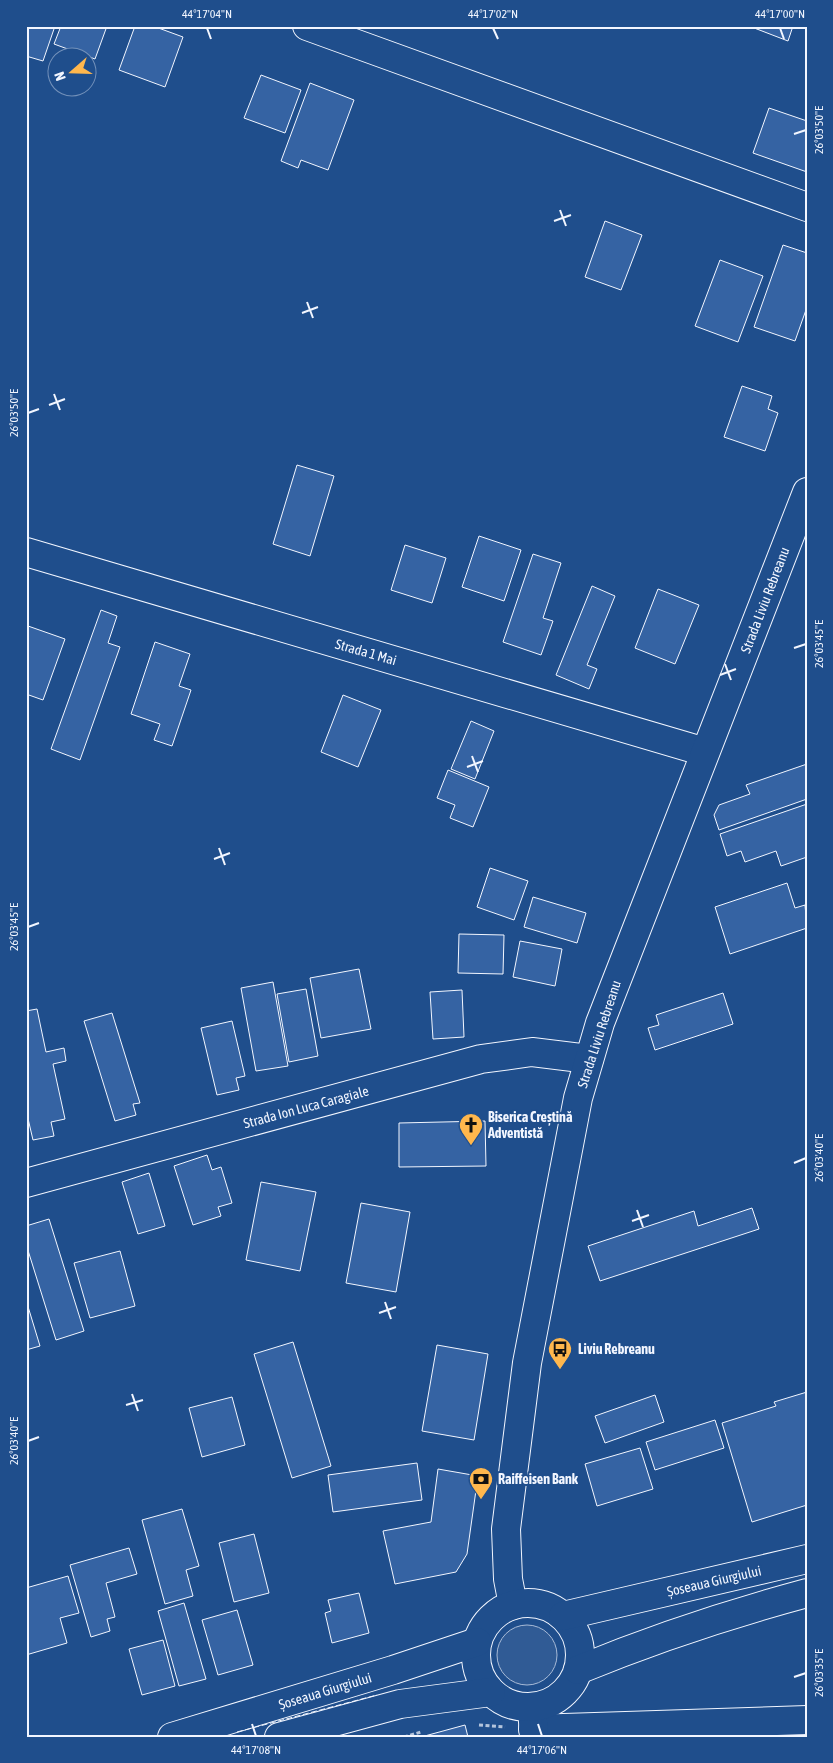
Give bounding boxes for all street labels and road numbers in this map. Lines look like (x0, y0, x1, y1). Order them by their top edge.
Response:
street label: Strada Liviu Rebreanu (737, 545, 793, 655)
street label: Strada 1 Mai (334, 636, 398, 668)
street label: Strada Liviu Rebreanu (574, 978, 624, 1090)
street label: Strada Ion Luca Caragiale (242, 1083, 370, 1131)
street label: Șoseaua Giurgiului (665, 1562, 763, 1600)
street label: Șoseaua Giurgiului (277, 1669, 373, 1713)

